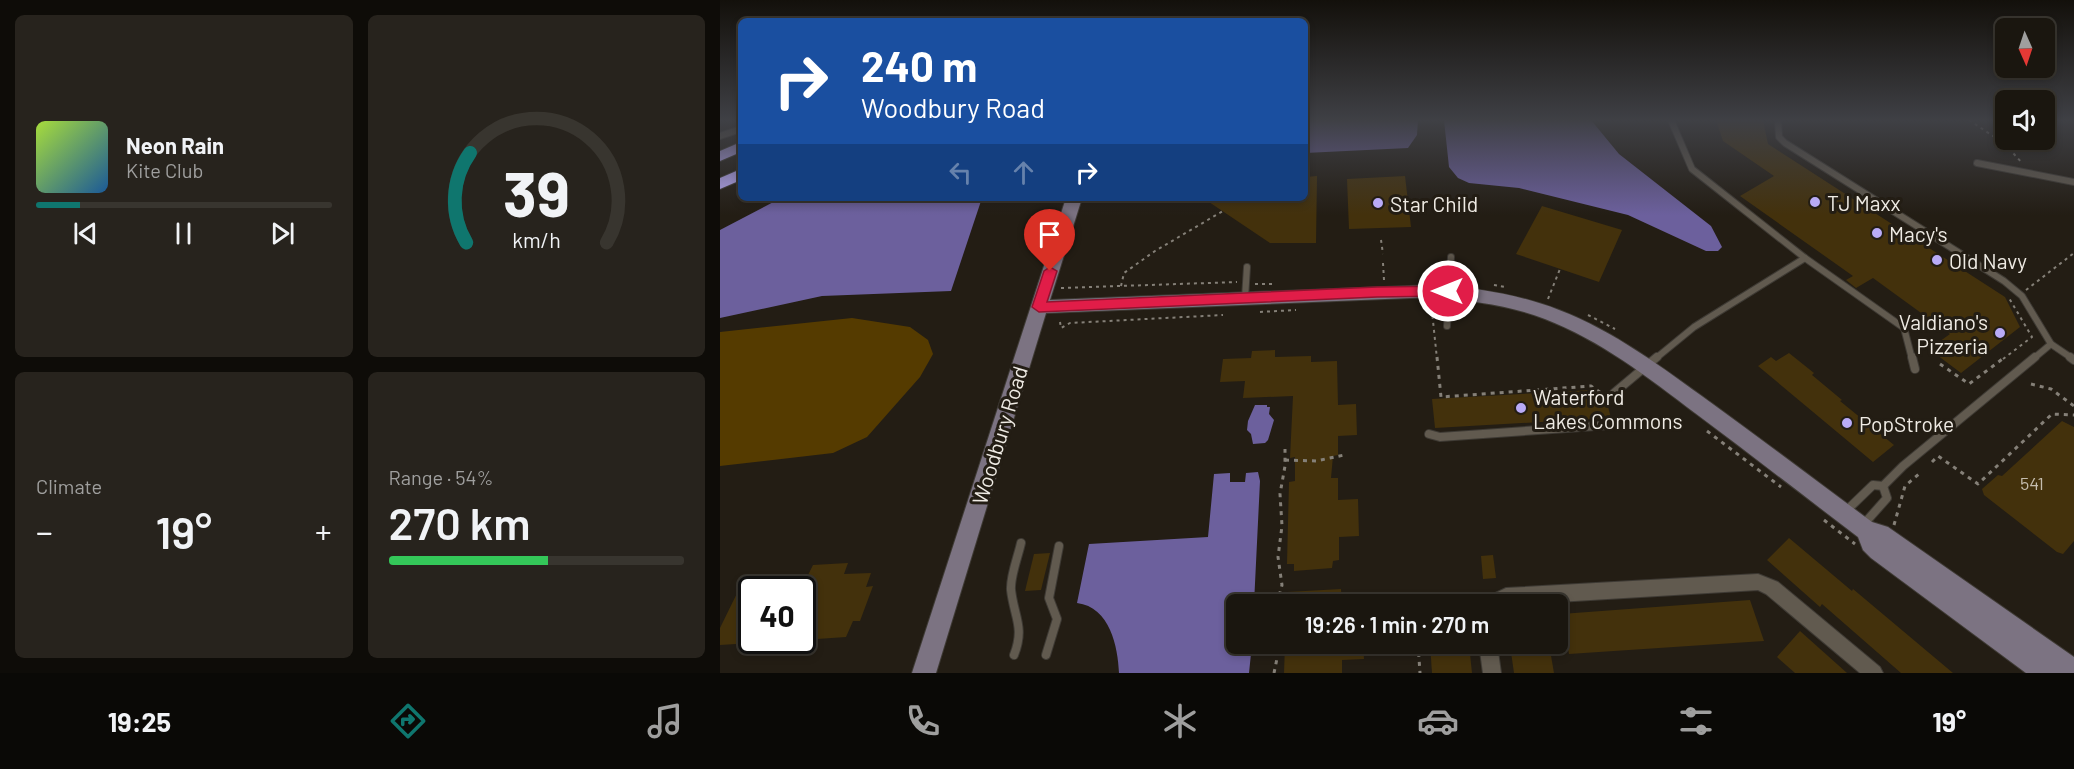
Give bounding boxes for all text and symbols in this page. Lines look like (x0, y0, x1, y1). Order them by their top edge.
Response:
north arrow (1995, 18, 2055, 78)
map controls (1995, 18, 2055, 150)
text: 240 m (861, 40, 977, 90)
icon: right (762, 42, 840, 120)
button: sound (1995, 90, 2055, 150)
text: Woodbury Road (861, 91, 1045, 123)
text: Neon Rain (126, 132, 224, 158)
text: 39 (503, 155, 570, 229)
icon: left (944, 156, 977, 189)
icon: ahead (1007, 156, 1040, 189)
icon: right (1070, 156, 1103, 189)
text: Kite Club (126, 158, 203, 182)
place label: TJ Maxx (1827, 190, 1901, 215)
place label: Star Child (1390, 191, 1478, 216)
marker: TJ Maxx (1808, 195, 1822, 209)
marker: Star Child (1371, 196, 1385, 210)
pin (1024, 209, 1075, 271)
icon: previous (69, 217, 102, 250)
icon: pause (167, 217, 200, 250)
icon: next (266, 217, 299, 250)
icon: arrive (1033, 218, 1066, 251)
place label: Macy's (1889, 221, 1948, 246)
marker: Macy's (1870, 226, 1884, 240)
text: km/h (512, 227, 561, 252)
place label: Old Navy (1949, 248, 2027, 273)
marker: Old Navy (1930, 253, 1944, 267)
position arrow (1416, 259, 1480, 323)
place label: Valdiano's Pizzeria (1899, 309, 1988, 358)
marker: Valdiano's Pizzeria (1993, 326, 2007, 340)
street label: Woodbury Road (966, 363, 1032, 507)
place label: Waterford Lakes Commons (1533, 384, 1683, 433)
marker: Waterford Lakes Commons (1514, 401, 1528, 415)
place label: PopStroke (1859, 411, 1954, 436)
marker: PopStroke (1840, 416, 1854, 430)
text: Range · 54% (389, 465, 494, 489)
house number: 541 (2020, 472, 2044, 494)
text: Climate (36, 474, 102, 498)
text: 270 km (389, 495, 531, 549)
text: 19° (155, 504, 212, 558)
text: − (36, 511, 53, 551)
text: + (315, 511, 332, 551)
speed limit sign: 40 (738, 576, 816, 654)
text: 19:26 · 1 min · 270 m (1305, 611, 1489, 637)
icon: directions (387, 700, 429, 742)
icon: music (644, 700, 686, 742)
icon: phone (902, 700, 944, 742)
icon: climate (1159, 700, 1201, 742)
icon: car (1417, 700, 1459, 742)
icon: filters (1675, 700, 1717, 742)
text: 19:25 (108, 705, 171, 737)
text: 19° (1932, 705, 1966, 737)

